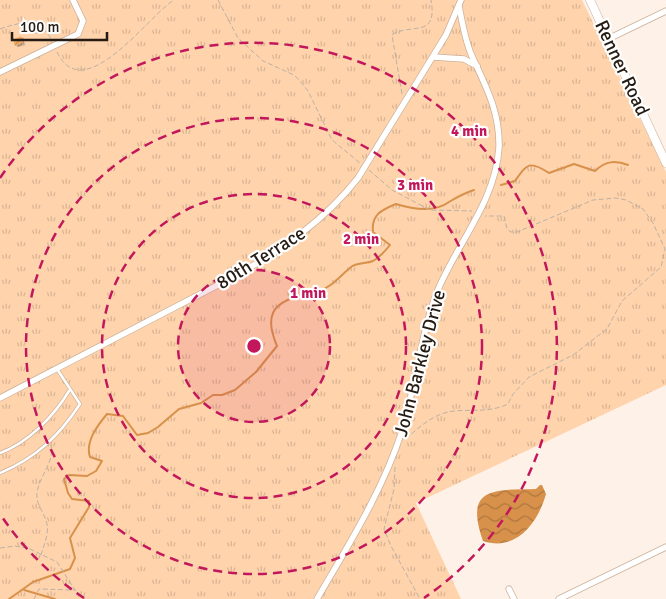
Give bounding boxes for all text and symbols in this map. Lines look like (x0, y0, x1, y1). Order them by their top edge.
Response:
scale bar (12, 10, 108, 42)
street label: Renner Road (589, 16, 655, 120)
text: 100 m (20, 18, 60, 36)
text: 4 min (451, 122, 487, 140)
text: 3 min (397, 176, 433, 194)
street label: 80th Terrace (212, 221, 310, 295)
text: 2 min (343, 230, 379, 248)
text: 1 min (290, 284, 326, 302)
street label: John Barkley Drive (389, 287, 451, 439)
centre of rings (245, 337, 263, 355)

